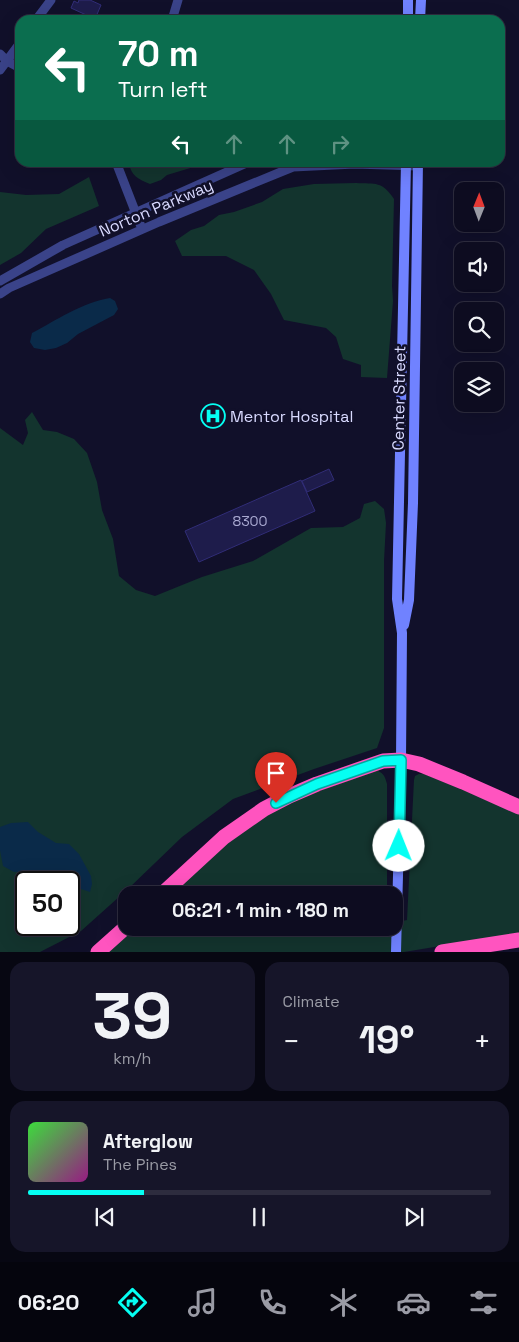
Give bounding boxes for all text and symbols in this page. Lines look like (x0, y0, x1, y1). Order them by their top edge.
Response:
text: 70 m (118, 32, 199, 76)
icon: left (35, 35, 100, 100)
text: Turn left (118, 75, 208, 103)
icon: left (167, 130, 195, 158)
icon: ahead (220, 130, 248, 158)
icon: ahead (273, 130, 301, 158)
icon: right (326, 130, 354, 158)
street label: Norton Parkway (96, 174, 216, 242)
north arrow (454, 182, 504, 232)
map controls (454, 182, 504, 412)
button: sound (454, 242, 504, 292)
button: search (454, 302, 504, 352)
street label: Center Street (388, 345, 410, 451)
button: layers (454, 362, 504, 412)
hospital icon: Mentor Hospital (200, 403, 226, 429)
place label: Mentor Hospital (230, 406, 353, 427)
house number: 8300 (232, 512, 268, 530)
pin (255, 752, 297, 803)
icon: arrive (262, 759, 290, 787)
position arrow (372, 819, 424, 871)
speed limit sign: 50 (15, 871, 80, 936)
text: 06:21 · 1 min · 180 m (172, 898, 349, 923)
text: 39 (92, 974, 172, 1057)
text: Climate (283, 991, 340, 1012)
text: 19° (359, 1016, 415, 1064)
text: − (283, 1023, 300, 1059)
text: + (474, 1023, 491, 1059)
text: km/h (113, 1048, 151, 1069)
text: Afterglow (103, 1129, 193, 1154)
text: The Pines (103, 1154, 177, 1175)
icon: previous (91, 1203, 119, 1231)
icon: pause (245, 1203, 273, 1231)
icon: next (400, 1203, 428, 1231)
icon: directions (115, 1285, 150, 1320)
icon: music (185, 1285, 220, 1320)
icon: phone (255, 1285, 290, 1320)
icon: climate (326, 1285, 361, 1320)
icon: car (396, 1285, 431, 1320)
icon: filters (466, 1285, 501, 1320)
text: 06:20 (18, 1288, 79, 1316)

